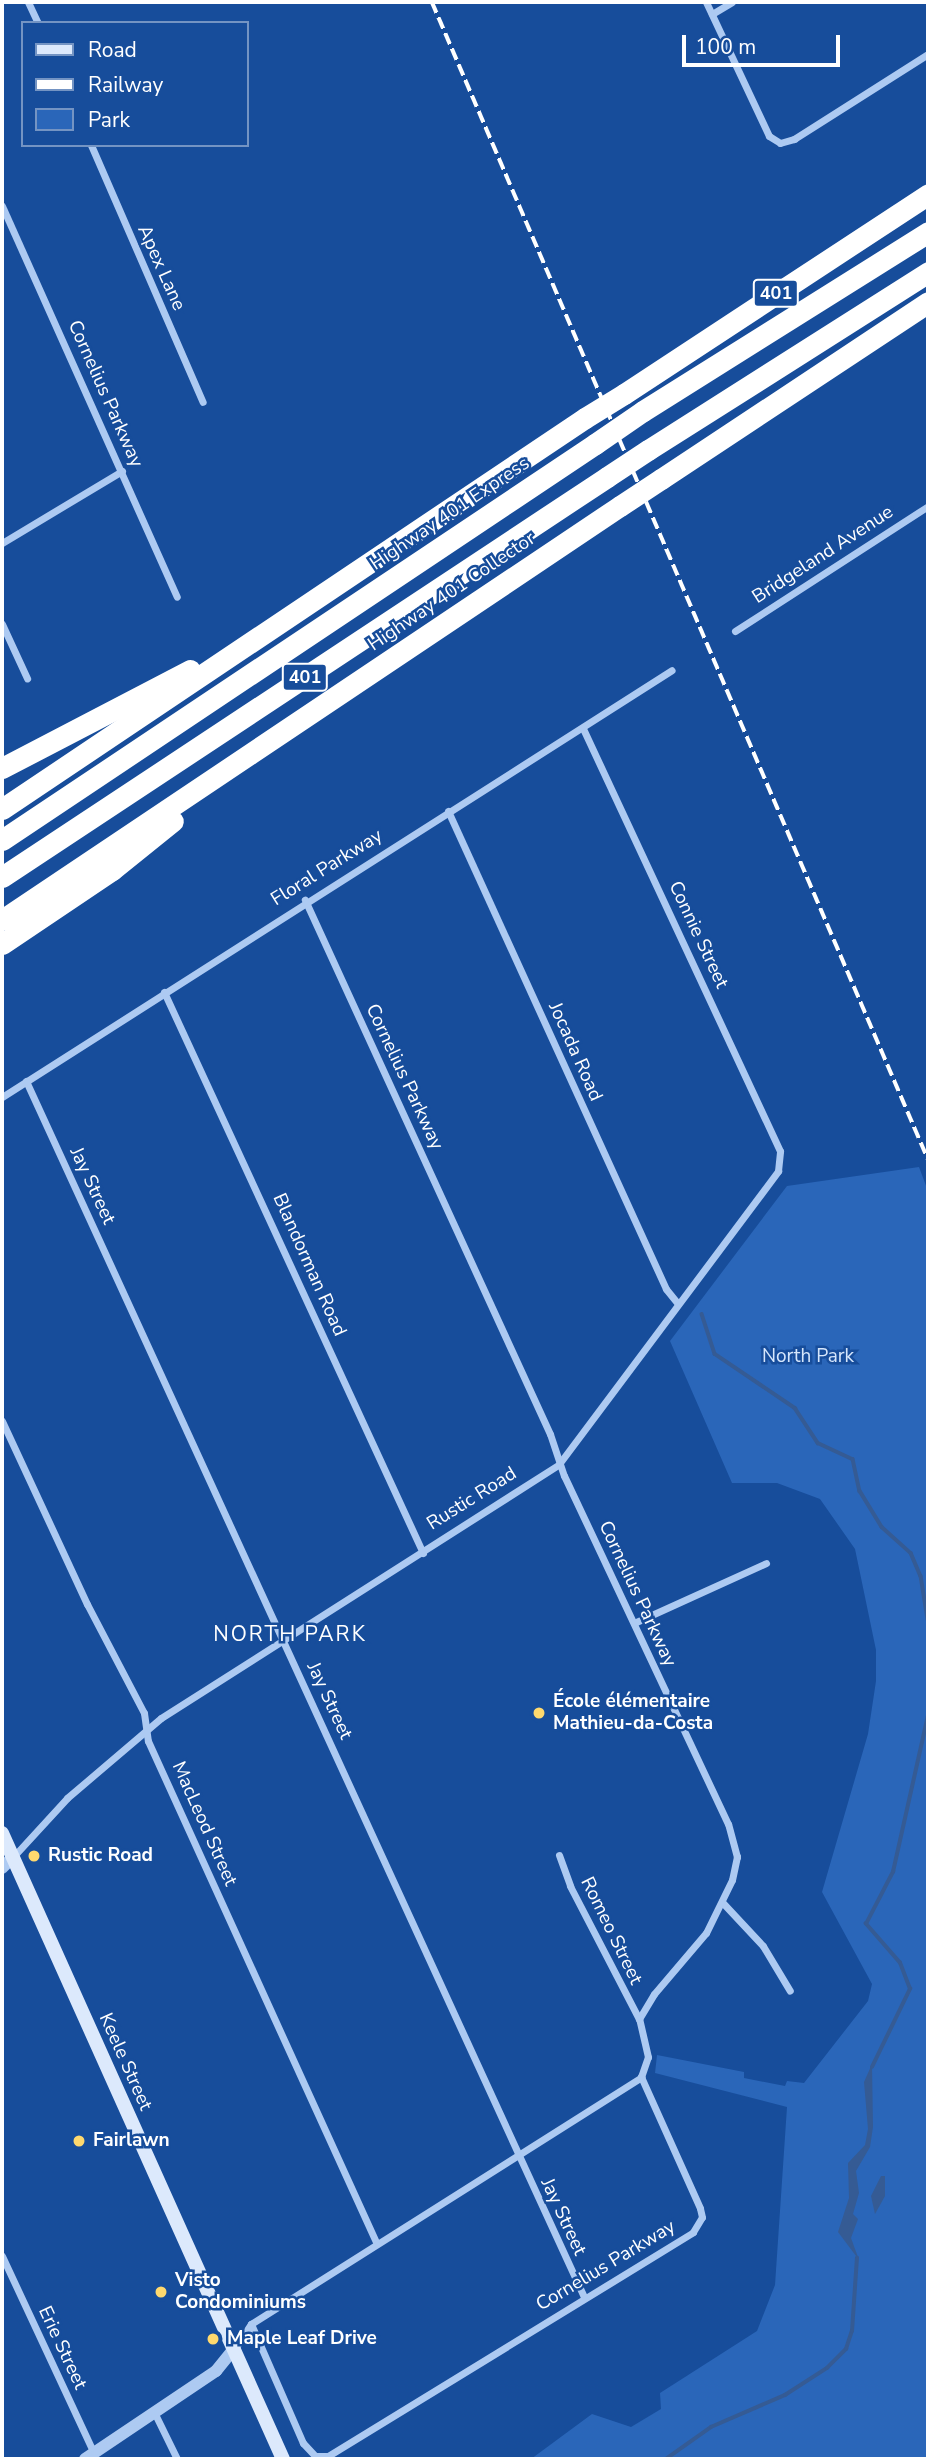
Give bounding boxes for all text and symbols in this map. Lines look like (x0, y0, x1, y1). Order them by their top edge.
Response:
legend (21, 21, 248, 147)
scale bar (685, 21, 842, 65)
text: 100 m (695, 33, 756, 61)
text: Road (88, 36, 137, 64)
text: Railway (88, 71, 163, 99)
text: Park (88, 106, 130, 134)
street label: Apex Lane (132, 222, 190, 314)
road number: 401 (752, 278, 800, 307)
street label: Cornelius Parkway (62, 317, 148, 471)
street label: Highway 401 Express (366, 452, 534, 576)
street label: Bridgeland Avenue (748, 501, 898, 609)
street label: Highway 401 Collector (364, 528, 540, 656)
road number: 401 (280, 662, 330, 692)
street label: Floral Parkway (267, 825, 387, 911)
street label: Connie Street (663, 878, 733, 992)
street label: Jocada Road (543, 999, 607, 1105)
street label: Cornelius Parkway (360, 1000, 448, 1154)
street label: Jay Street (64, 1144, 120, 1228)
street label: Blandorman Road (267, 1190, 351, 1340)
park label: North Park (762, 1346, 854, 1368)
street label: Rustic Road (423, 1462, 521, 1536)
street label: Cornelius Parkway (593, 1517, 681, 1671)
district label: NORTH PARK (214, 1621, 366, 1647)
street label: Jay Street (301, 1659, 357, 1743)
place label: École élémentaire Mathieu-da-Costa (553, 1691, 713, 1735)
marker: École élémentaire Mathieu-da-Costa (531, 1705, 547, 1721)
street label: MacLeod Street (166, 1758, 242, 1890)
place label: Rustic Road (48, 1845, 153, 1867)
marker: Rustic Road (26, 1848, 42, 1864)
street label: Romeo Street (575, 1874, 647, 1988)
street label: Keele Street (93, 2010, 157, 2114)
place label: Fairlawn (93, 2130, 170, 2152)
marker: Fairlawn (71, 2133, 87, 2149)
street label: Jay Street (535, 2175, 591, 2259)
street label: Cornelius Parkway (532, 2215, 680, 2317)
place label: Visto Condominiums (175, 2270, 306, 2314)
marker: Visto Condominiums (153, 2284, 169, 2300)
street label: Erie Street (33, 2303, 91, 2393)
place label: Maple Leaf Drive (227, 2328, 377, 2350)
marker: Maple Leaf Drive (205, 2331, 221, 2347)

